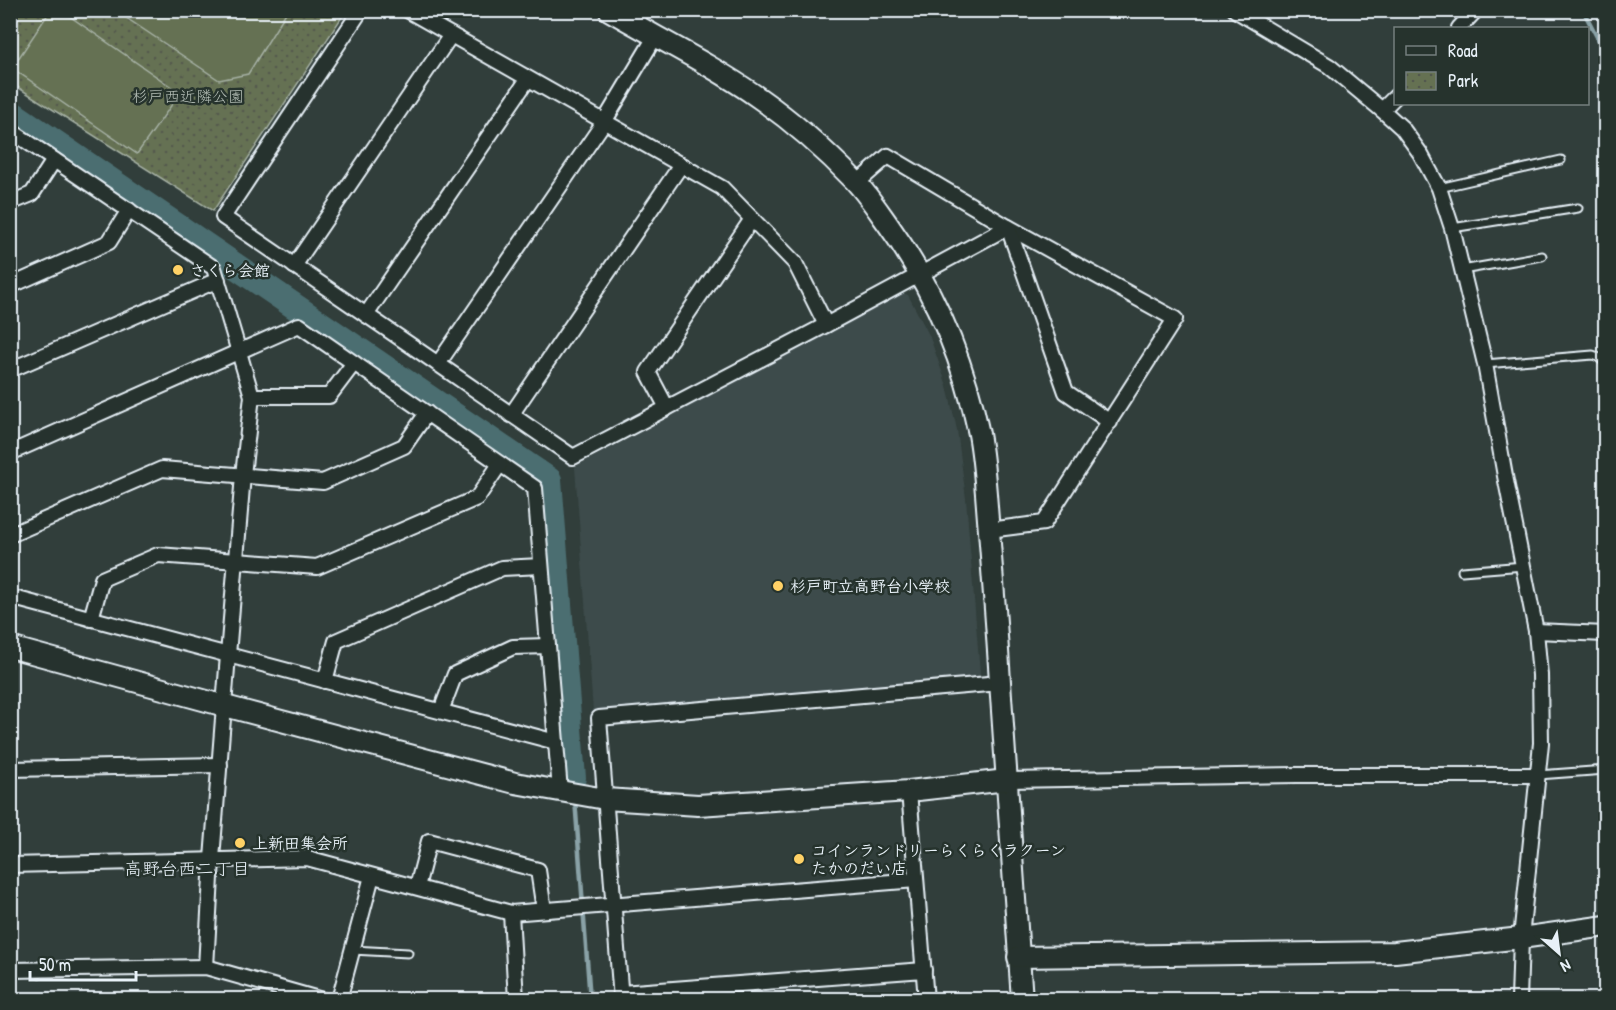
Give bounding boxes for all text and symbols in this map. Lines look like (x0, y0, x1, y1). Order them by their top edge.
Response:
legend (1394, 27, 1589, 105)
text: Road (1448, 38, 1478, 63)
text: Park (1448, 68, 1479, 93)
park label: 杉戸西近隣公園 (132, 85, 244, 107)
place label: さくら会館 (190, 259, 270, 281)
marker: さくら会館 (171, 263, 185, 277)
place label: 杉戸町立高野台小学校 (790, 575, 950, 597)
marker: 杉戸町立高野台小学校 (771, 579, 785, 593)
place label: 上新田集会所 (252, 832, 348, 854)
marker: 上新田集会所 (233, 836, 247, 850)
place label: コインランドリーらくらくラクーン たかのだい店 (811, 839, 1066, 879)
marker: コインランドリーらくらくラクーン たかのだい店 (792, 852, 806, 866)
district label: 高野台西二丁目 (124, 856, 250, 881)
north arrow (1529, 923, 1589, 983)
scale bar (30, 944, 136, 982)
text: 50 m (39, 952, 71, 977)
text: N (1557, 955, 1575, 978)

